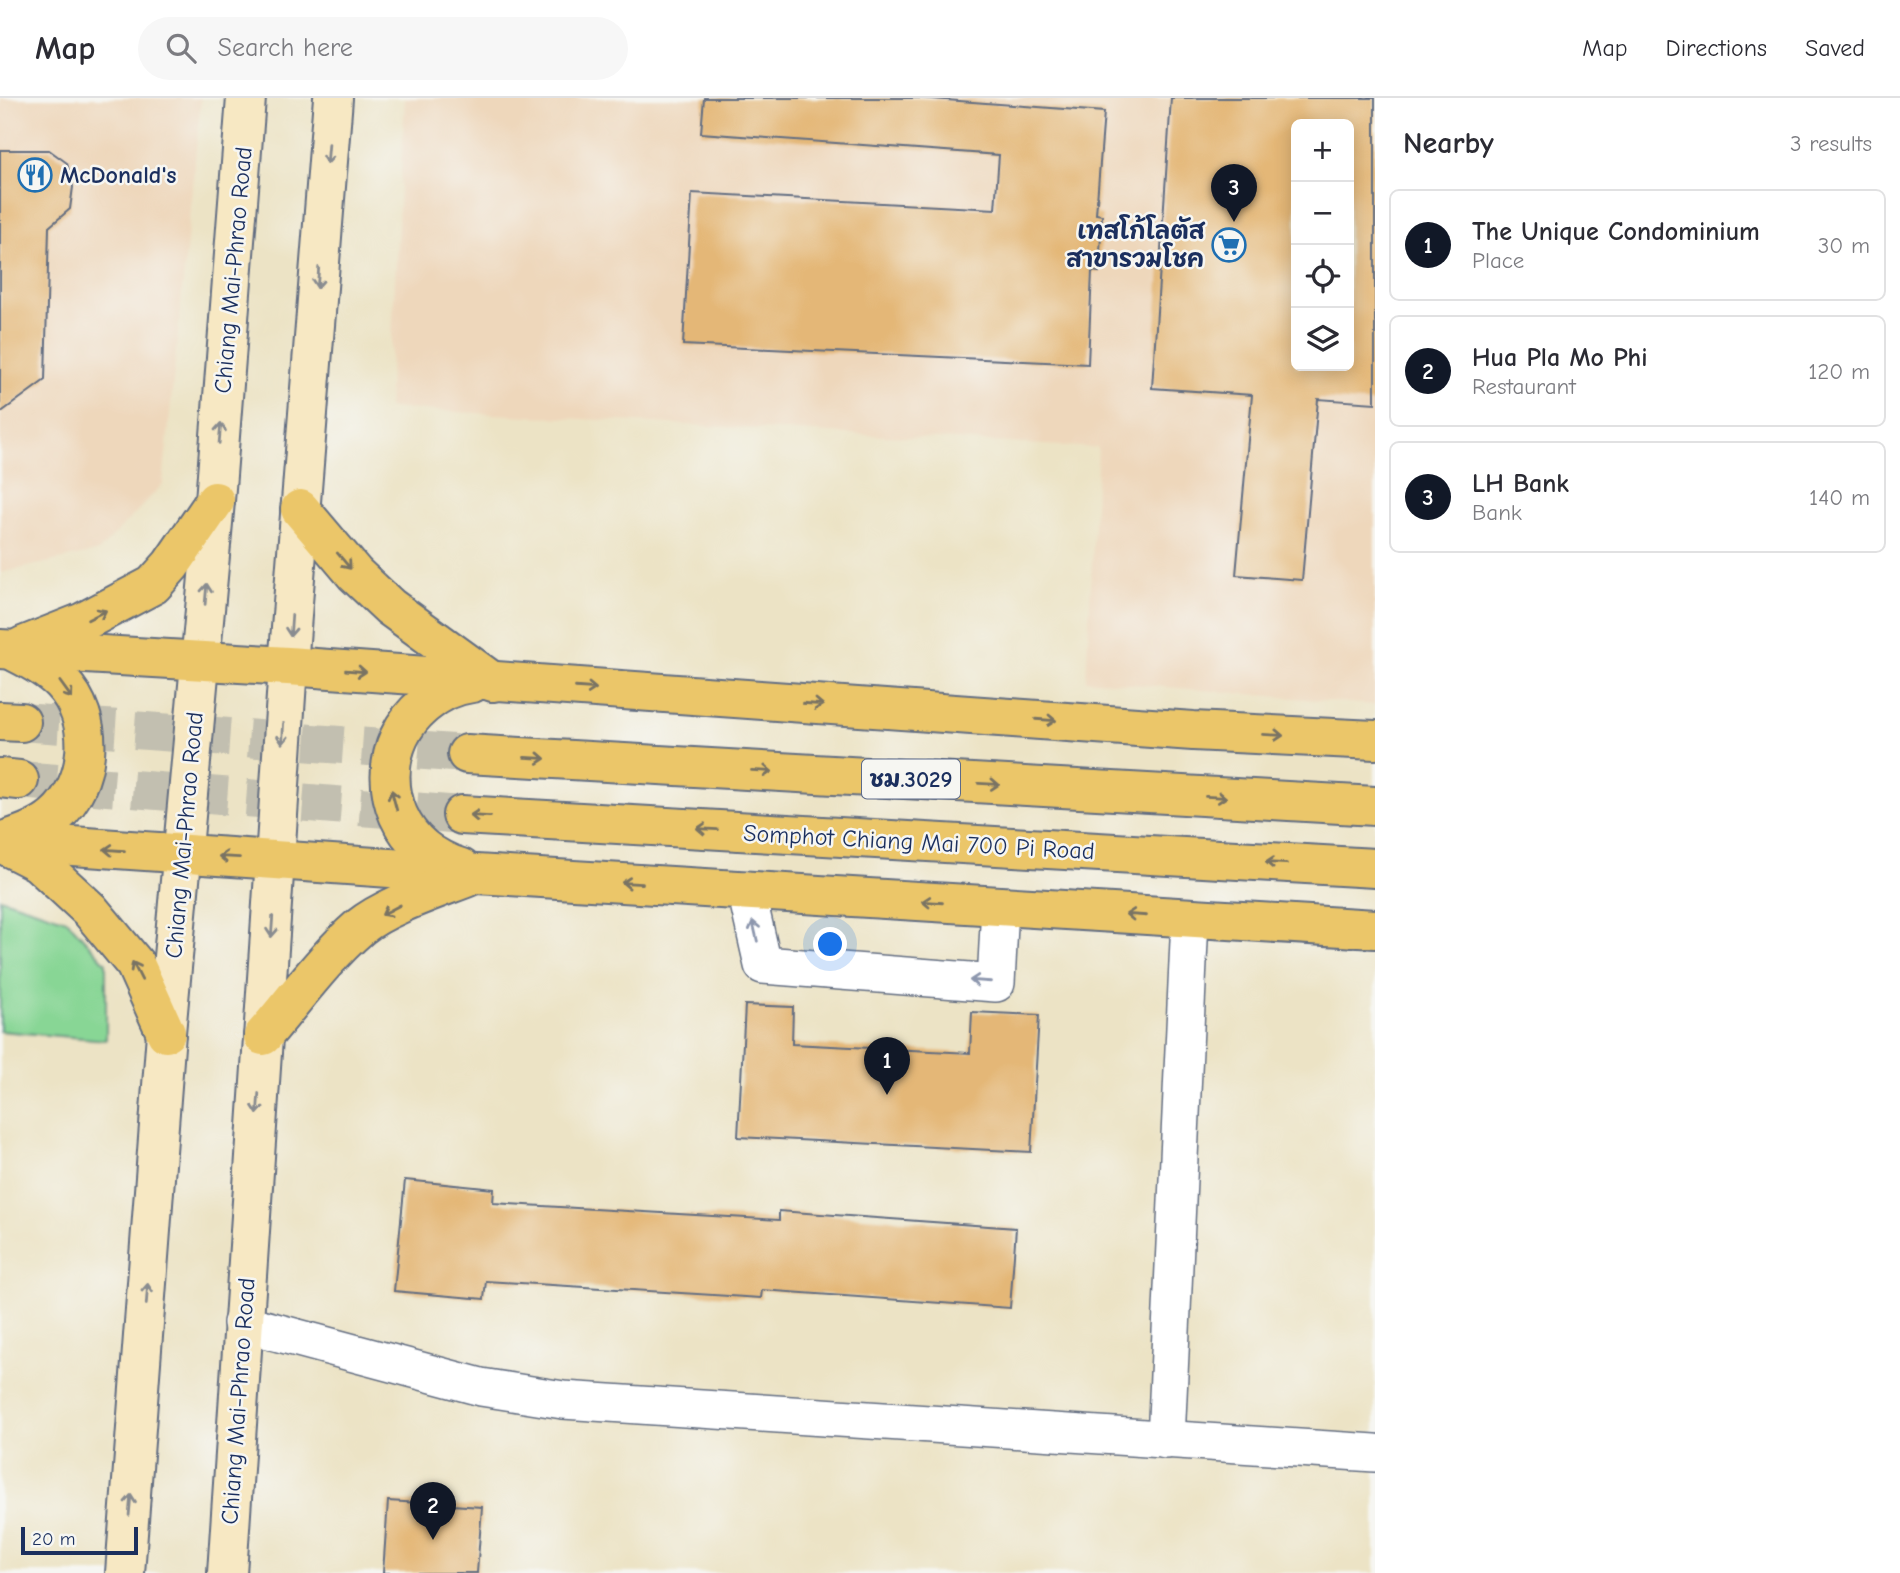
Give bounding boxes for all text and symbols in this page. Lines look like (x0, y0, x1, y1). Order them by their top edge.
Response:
search box (138, 17, 628, 80)
text: Map (35, 29, 96, 67)
icon: search (162, 29, 200, 67)
text: Search here (218, 33, 353, 63)
text: Map (1582, 34, 1628, 62)
text: Directions (1666, 34, 1767, 62)
text: Saved (1805, 34, 1865, 62)
map controls (1291, 119, 1354, 371)
button: + (1291, 119, 1354, 182)
text: Nearby (1403, 126, 1494, 161)
text: 3 results (1790, 130, 1872, 157)
one-way arrow (321, 142, 334, 165)
street label: Chiang Mai-Phrao Road (208, 146, 258, 394)
restaurant icon: McDonald's (16, 156, 54, 194)
place label: McDonald's (60, 161, 177, 189)
pin: 3 (1211, 164, 1257, 222)
button: − (1291, 182, 1354, 245)
place label: เทสโก้โลตัส สาขารวมโชค (1066, 214, 1206, 273)
text: The Unique Condominium (1472, 217, 1760, 247)
supermarket icon: เทสโก้โลตัส สาขารวมโชค (1210, 226, 1248, 264)
text: 1 (1423, 232, 1433, 259)
text: 30 m (1818, 232, 1870, 259)
button: locate (1291, 245, 1354, 308)
text: Place (1472, 247, 1524, 274)
one-way arrow (311, 266, 324, 289)
button: layers (1291, 308, 1354, 371)
text: Hua Pla Mo Phi (1472, 343, 1648, 373)
text: 2 (1422, 358, 1434, 385)
text: 120 m (1808, 358, 1870, 385)
text: Restaurant (1472, 373, 1576, 400)
one-way arrow (214, 422, 227, 444)
text: LH Bank (1472, 469, 1569, 499)
text: 3 (1422, 484, 1434, 511)
text: 140 m (1809, 484, 1870, 511)
text: Bank (1472, 499, 1522, 526)
one-way arrow (336, 552, 352, 570)
one-way arrow (200, 583, 213, 606)
one-way arrow (86, 607, 107, 621)
one-way arrow (284, 614, 297, 637)
one-way arrow (344, 665, 366, 678)
one-way arrow (58, 680, 73, 699)
one-way arrow (574, 682, 597, 695)
one-way arrow (801, 698, 823, 711)
street label: Chiang Mai-Phrao Road (159, 711, 209, 959)
one-way arrow (1034, 714, 1057, 727)
one-way arrow (277, 722, 290, 745)
one-way arrow (1261, 728, 1284, 741)
one-way arrow (523, 751, 546, 764)
road number: ชม.3029 (862, 760, 960, 799)
one-way arrow (750, 764, 773, 777)
one-way arrow (977, 778, 1000, 791)
one-way arrow (387, 789, 400, 812)
one-way arrow (1204, 791, 1227, 804)
one-way arrow (469, 809, 492, 822)
street label: Somphot Chiang Mai 700 Pi Road (743, 819, 1095, 865)
one-way arrow (696, 822, 719, 835)
one-way arrow (103, 843, 126, 856)
one-way arrow (218, 850, 241, 863)
one-way arrow (1265, 856, 1288, 869)
one-way arrow (621, 877, 644, 890)
one-way arrow (921, 895, 944, 908)
one-way arrow (381, 904, 402, 917)
one-way arrow (1125, 908, 1147, 921)
one-way arrow (265, 915, 278, 938)
one-way arrow (748, 920, 762, 943)
your location (813, 927, 847, 961)
one-way arrow (130, 961, 144, 981)
one-way arrow (969, 974, 992, 987)
pin: 1 (864, 1037, 910, 1095)
one-way arrow (252, 1092, 265, 1115)
street label: Chiang Mai-Phrao Road (215, 1277, 261, 1525)
one-way arrow (140, 1283, 153, 1306)
pin: 2 (410, 1482, 456, 1540)
one-way arrow (124, 1494, 137, 1517)
scale bar (21, 1524, 138, 1556)
text: 20 m (32, 1528, 76, 1550)

